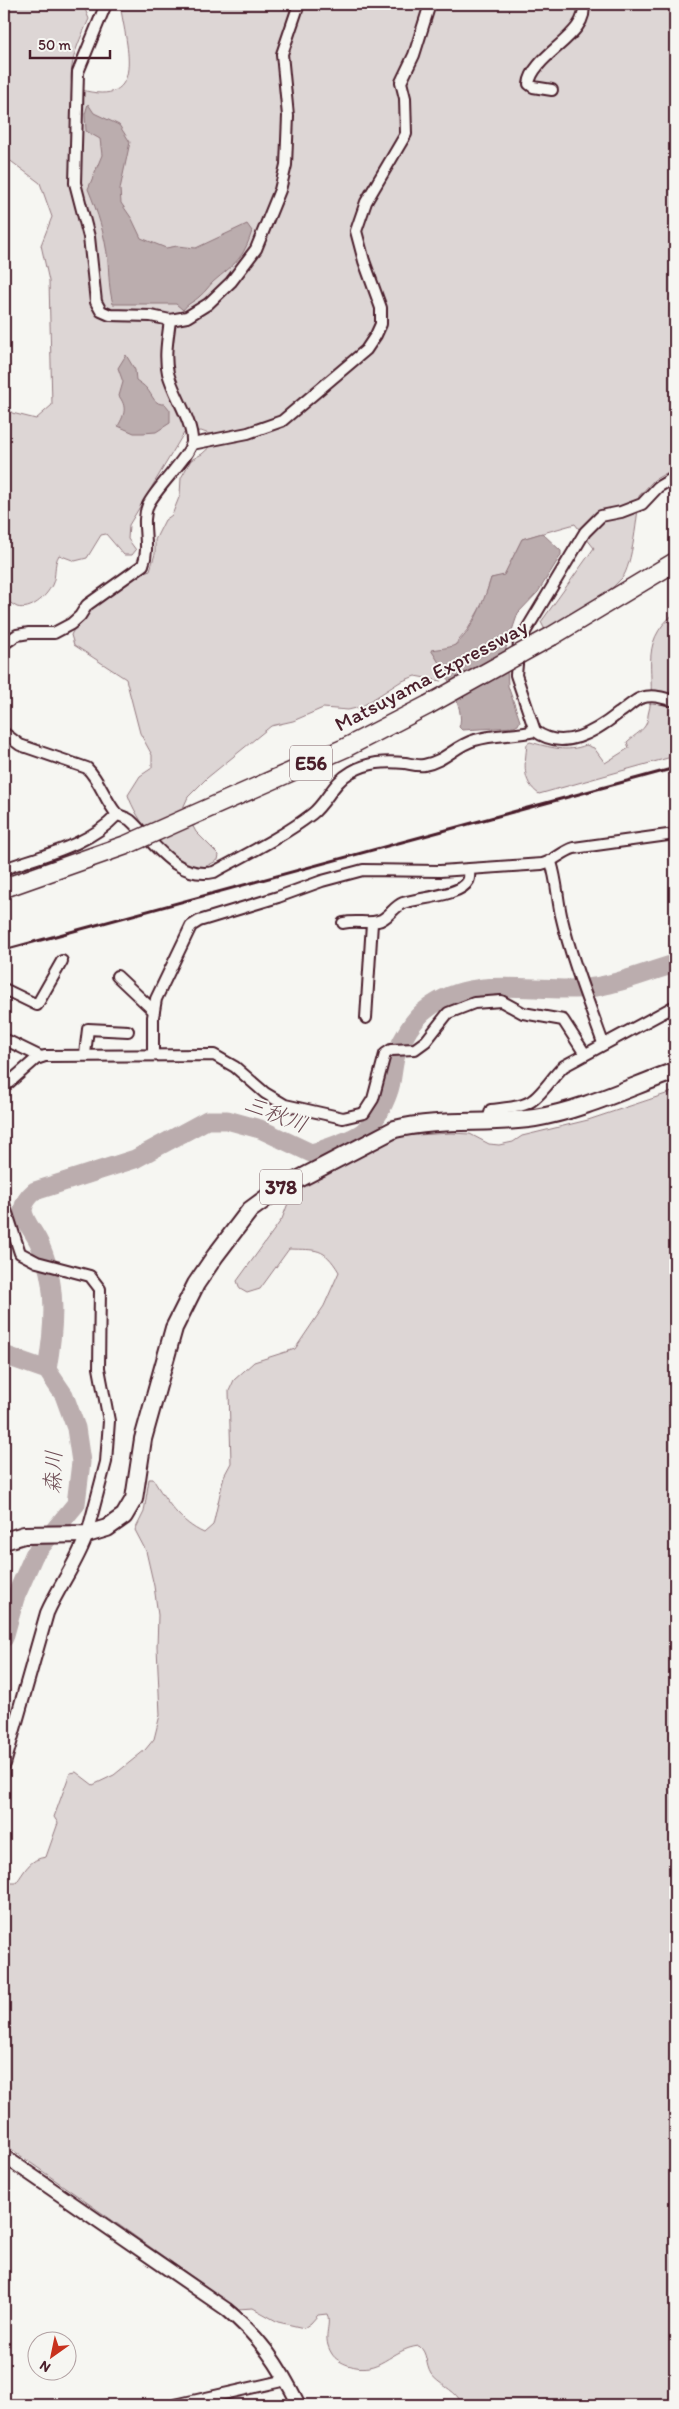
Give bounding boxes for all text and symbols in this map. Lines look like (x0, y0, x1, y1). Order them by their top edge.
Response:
scale bar (30, 28, 110, 60)
text: 50 m (38, 36, 71, 54)
street label: Matsuyama Expressway (330, 613, 532, 737)
road number: E56 (290, 746, 332, 780)
water label: 三秋川 (240, 1090, 312, 1138)
road number: 378 (260, 1170, 302, 1204)
water label: 森川 (39, 1450, 67, 1494)
north arrow (28, 2332, 78, 2382)
text: N (37, 2357, 54, 2376)

